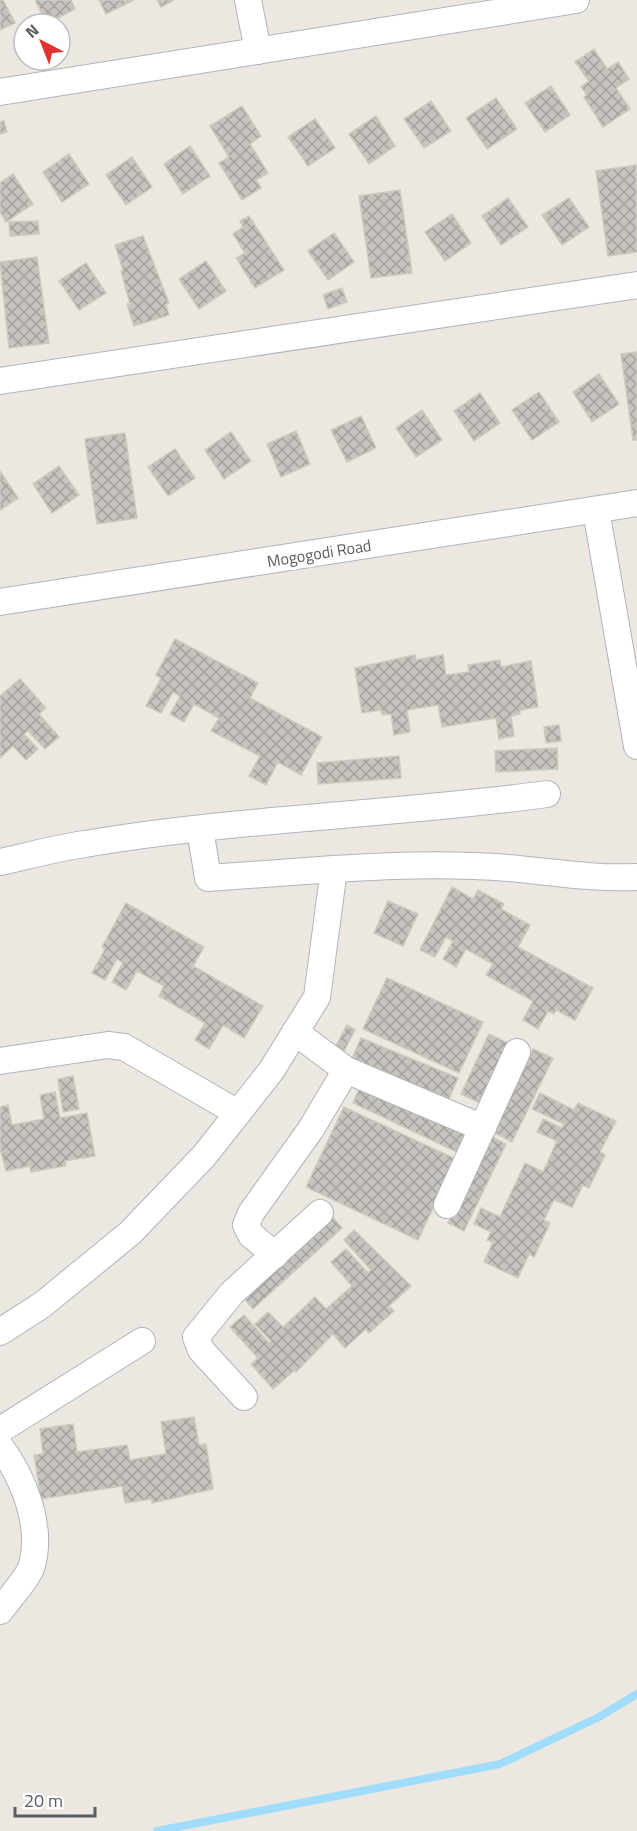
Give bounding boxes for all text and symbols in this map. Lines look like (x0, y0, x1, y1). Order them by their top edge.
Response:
north arrow (12, 12, 72, 72)
text: N (20, 18, 44, 43)
street label: Mogogodi Road (265, 533, 373, 573)
scale bar (15, 1780, 94, 1818)
text: 20 m (24, 1787, 63, 1814)

